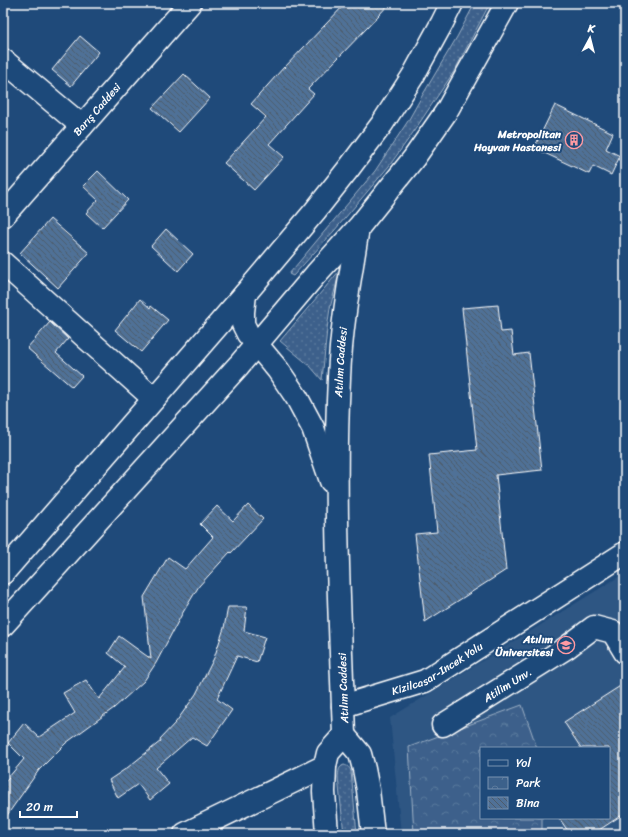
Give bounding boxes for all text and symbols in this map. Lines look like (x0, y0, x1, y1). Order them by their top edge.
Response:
north arrow (570, 18, 610, 58)
text: K (586, 19, 597, 39)
street label: Barış Caddesi (68, 78, 126, 140)
place label: Metropolitan Hayvan Hastanesi (473, 125, 562, 157)
building icon: Metropolitan Hayvan Hastanesi (564, 130, 584, 150)
street label: Atılım Caddesi (329, 325, 353, 399)
place label: Atılım Üniversitesi (495, 630, 554, 662)
school or university icon: Atılım Üniversitesi (556, 635, 576, 655)
street label: Kizilcasar-Incek Yolu (389, 637, 487, 701)
street label: Atılım Caddesi (333, 652, 354, 724)
street label: Atilim Unv. (479, 663, 536, 708)
legend (480, 747, 610, 819)
text: Yol (516, 752, 531, 774)
text: Park (516, 772, 541, 794)
text: Bina (516, 792, 540, 814)
scale bar (20, 793, 77, 819)
text: 20 m (26, 796, 53, 818)

